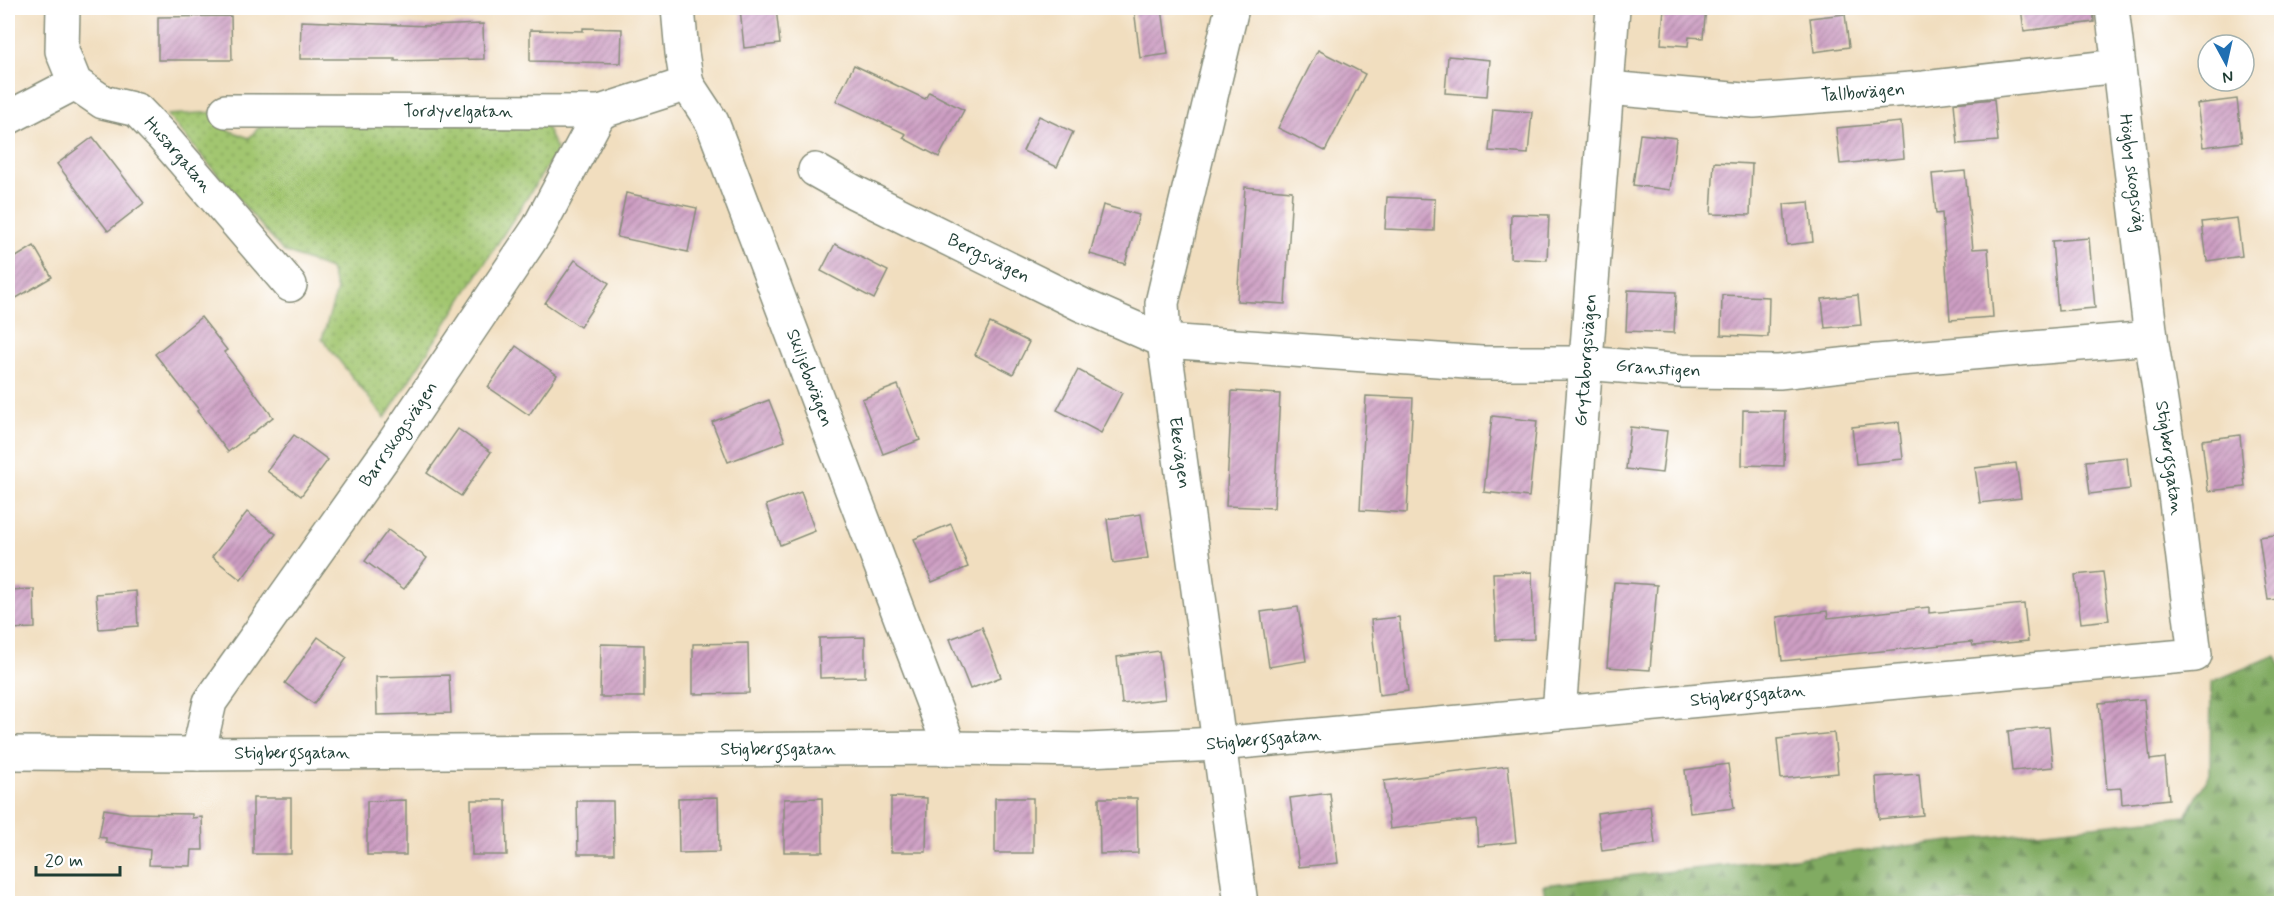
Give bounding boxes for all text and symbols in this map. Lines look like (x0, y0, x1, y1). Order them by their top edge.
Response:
north arrow (2196, 33, 2256, 93)
text: N (2221, 65, 2235, 88)
street label: Tallbovägen (1820, 77, 1906, 108)
street label: Tordyvelgatan (403, 99, 513, 124)
street label: Husargatan (138, 112, 217, 198)
street label: Högby skogsväg (2112, 113, 2151, 234)
street label: Bergsvägen (943, 228, 1034, 289)
street label: Grytaborgsvägen (1569, 293, 1603, 427)
street label: Skiljebovägen (780, 326, 839, 430)
street label: Granstigen (1615, 354, 1701, 383)
street label: Barrskogsvägen (354, 377, 444, 492)
street label: Stigbergsgatan (2147, 399, 2189, 517)
street label: Ekevägen (1162, 415, 1196, 490)
street label: Stigbergsgatan (1689, 679, 1806, 713)
street label: Stigbergsgatan (1206, 723, 1322, 757)
street label: Stigbergsgatan (720, 737, 836, 763)
street label: Stigbergsgatan (234, 741, 350, 767)
scale bar (36, 839, 120, 877)
text: 20 m (45, 849, 83, 873)

